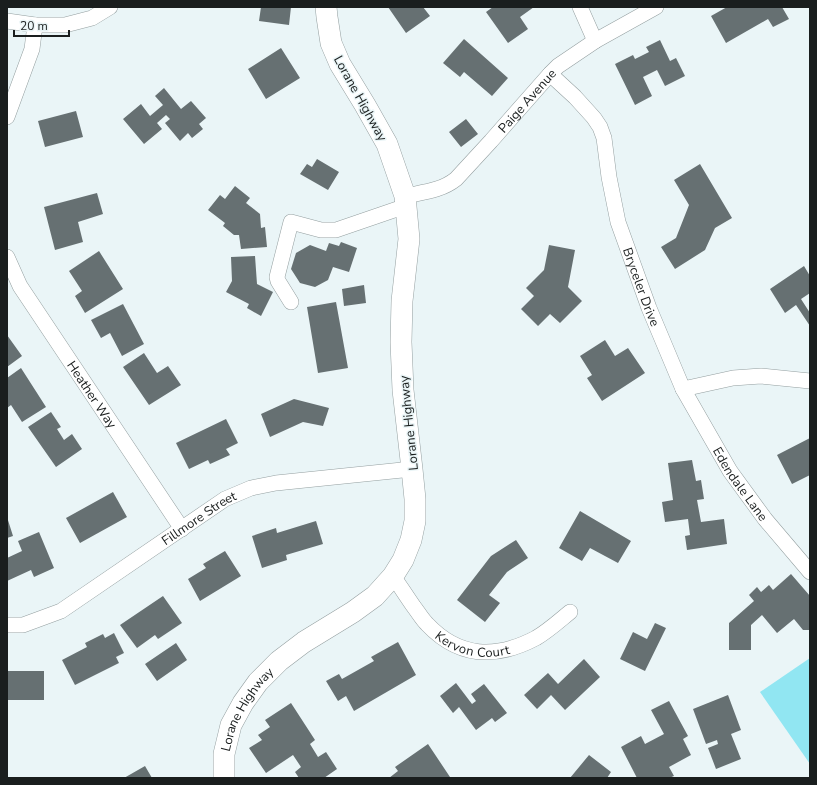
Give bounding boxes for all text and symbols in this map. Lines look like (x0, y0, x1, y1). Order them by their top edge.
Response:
scale bar (14, 12, 69, 38)
text: 20 m (20, 18, 48, 34)
street label: Lorane Highway (329, 52, 391, 145)
street label: Paige Avenue (494, 65, 560, 137)
street label: Bryceler Drive (618, 245, 664, 329)
street label: Heather Way (62, 358, 121, 432)
street label: Lorane Highway (395, 374, 423, 471)
street label: Edendale Lane (708, 444, 772, 525)
street label: Fillmore Street (158, 487, 240, 550)
street label: Kervon Court (431, 627, 512, 662)
street label: Lorane Highway (217, 663, 278, 753)

